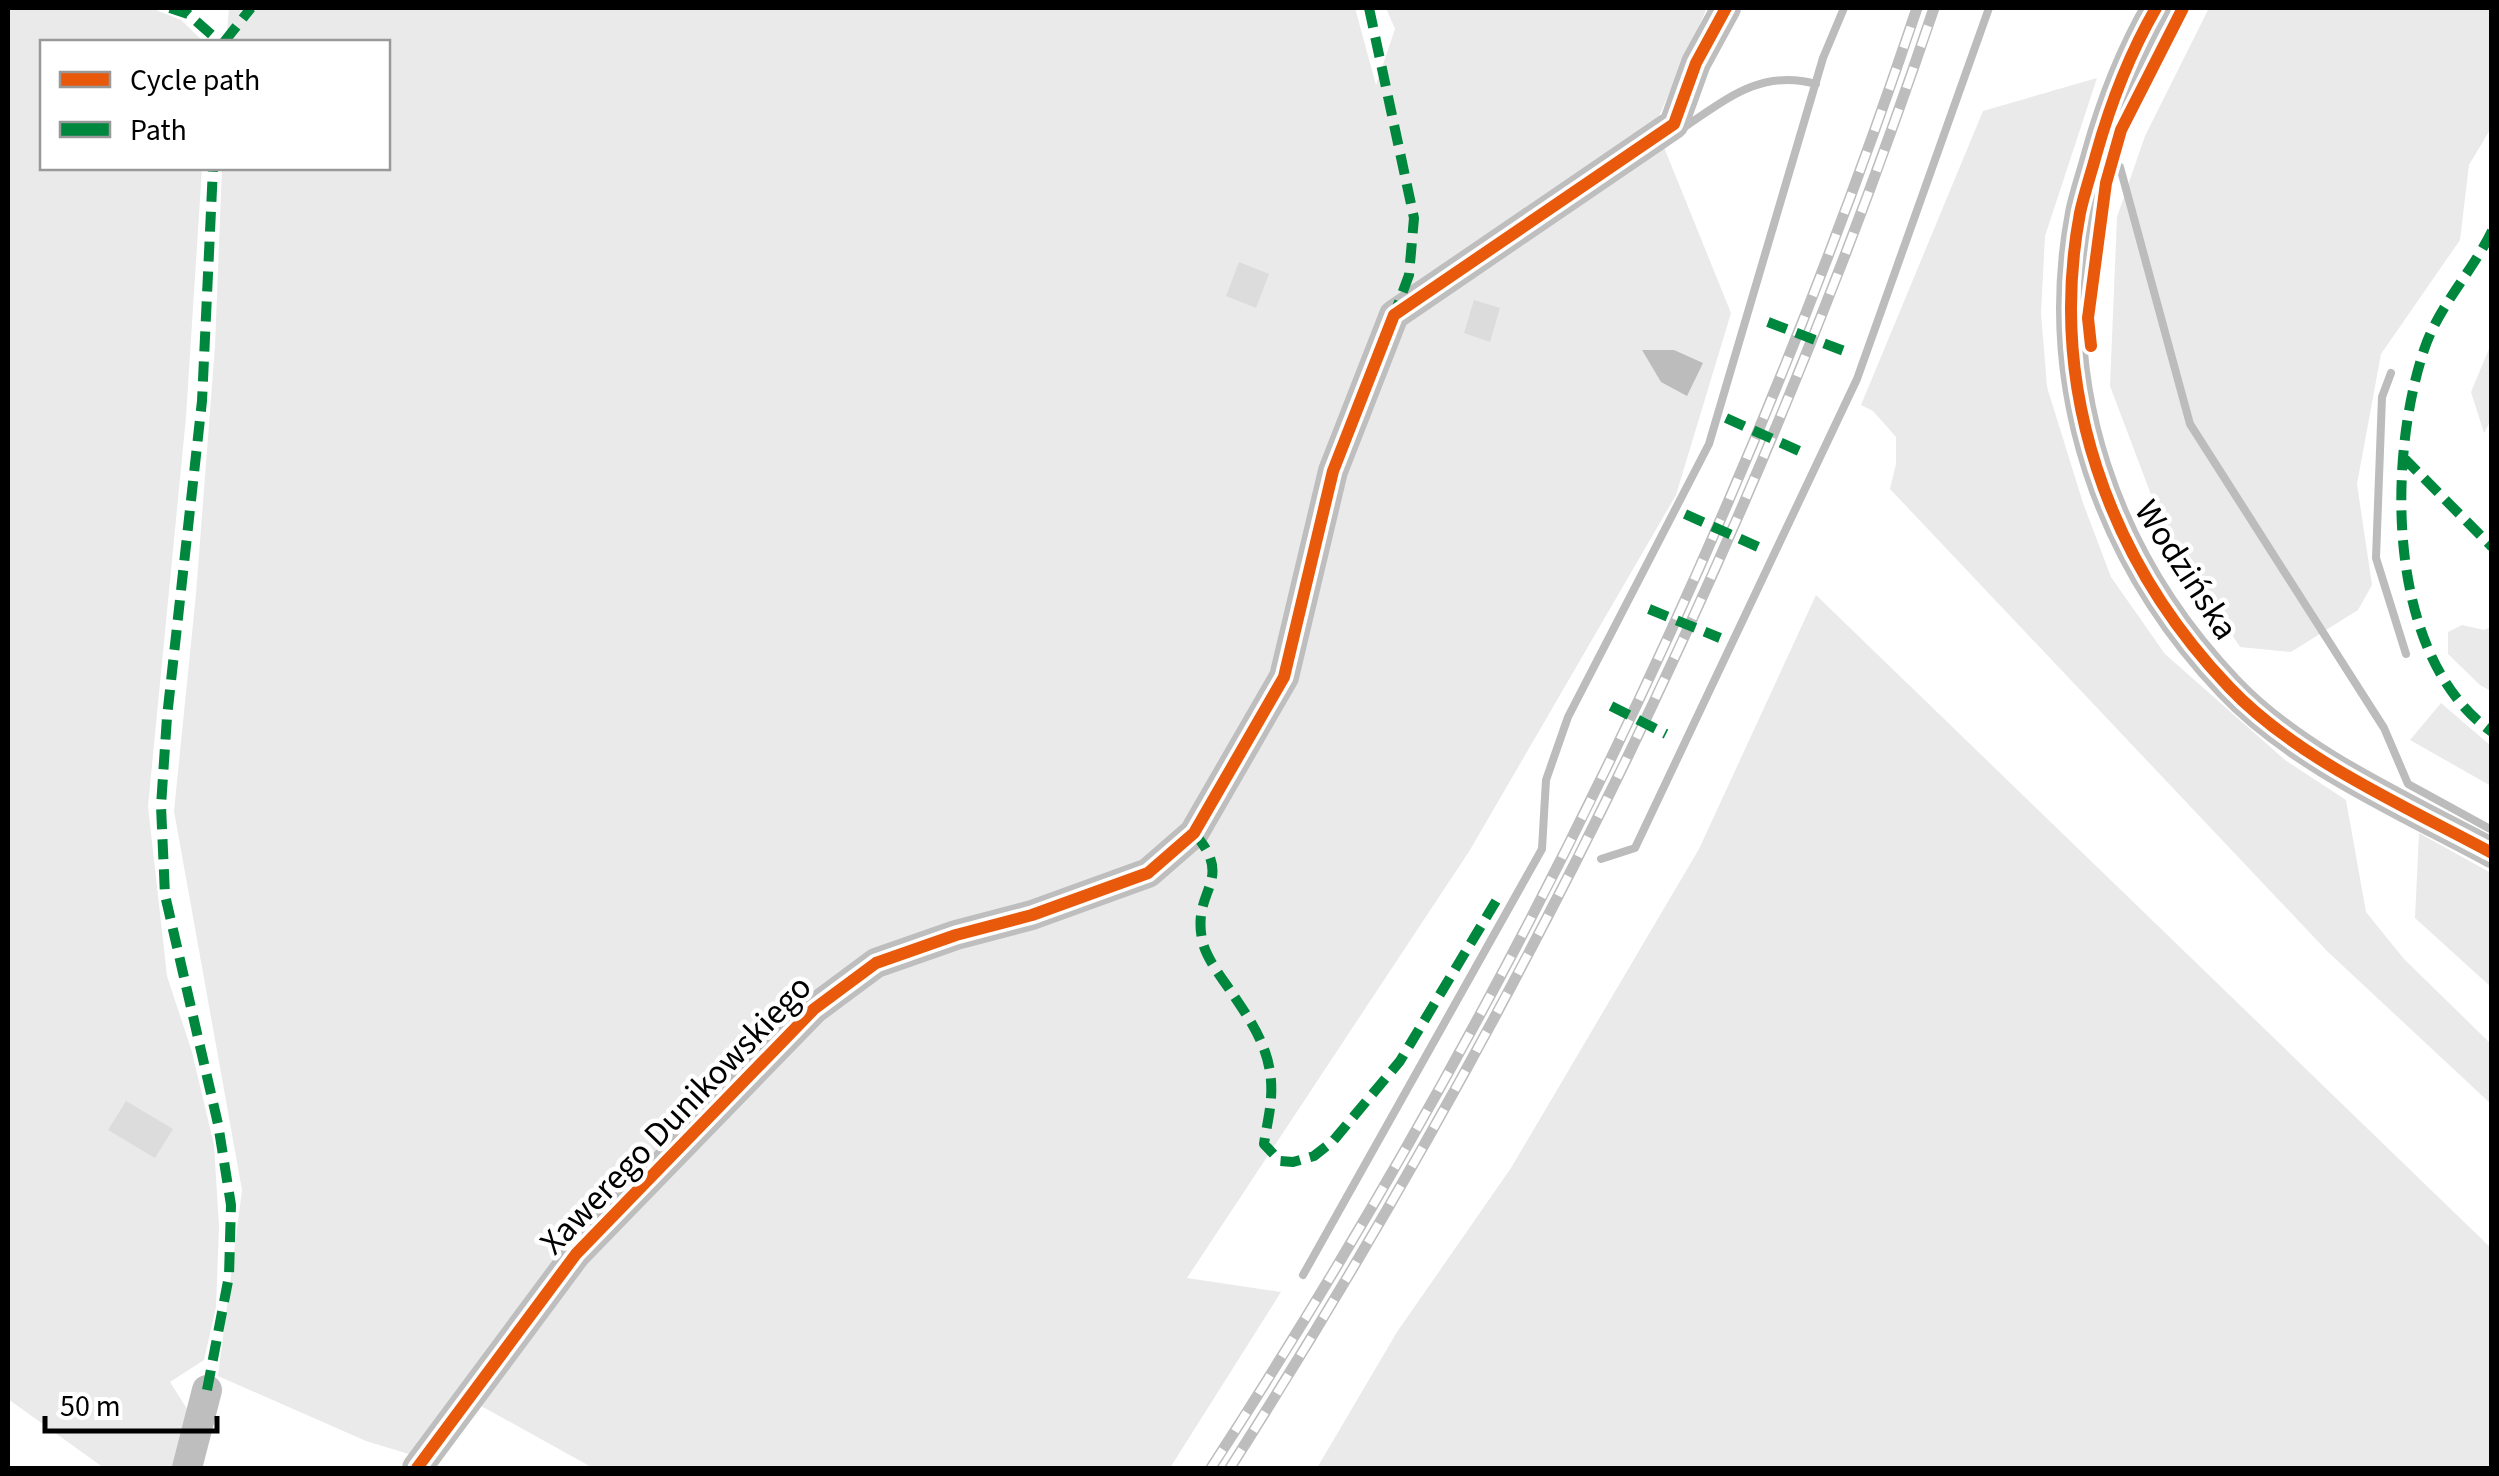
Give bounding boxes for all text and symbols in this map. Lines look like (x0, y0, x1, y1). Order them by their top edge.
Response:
legend (40, 40, 390, 170)
text: Cycle path (130, 59, 260, 102)
text: Path (130, 109, 187, 152)
street label: Wodzińska (2122, 490, 2250, 650)
street label: Xawerego Dunikowskiego (529, 964, 823, 1266)
scale bar (45, 1371, 218, 1433)
text: 50 m (60, 1385, 121, 1428)

